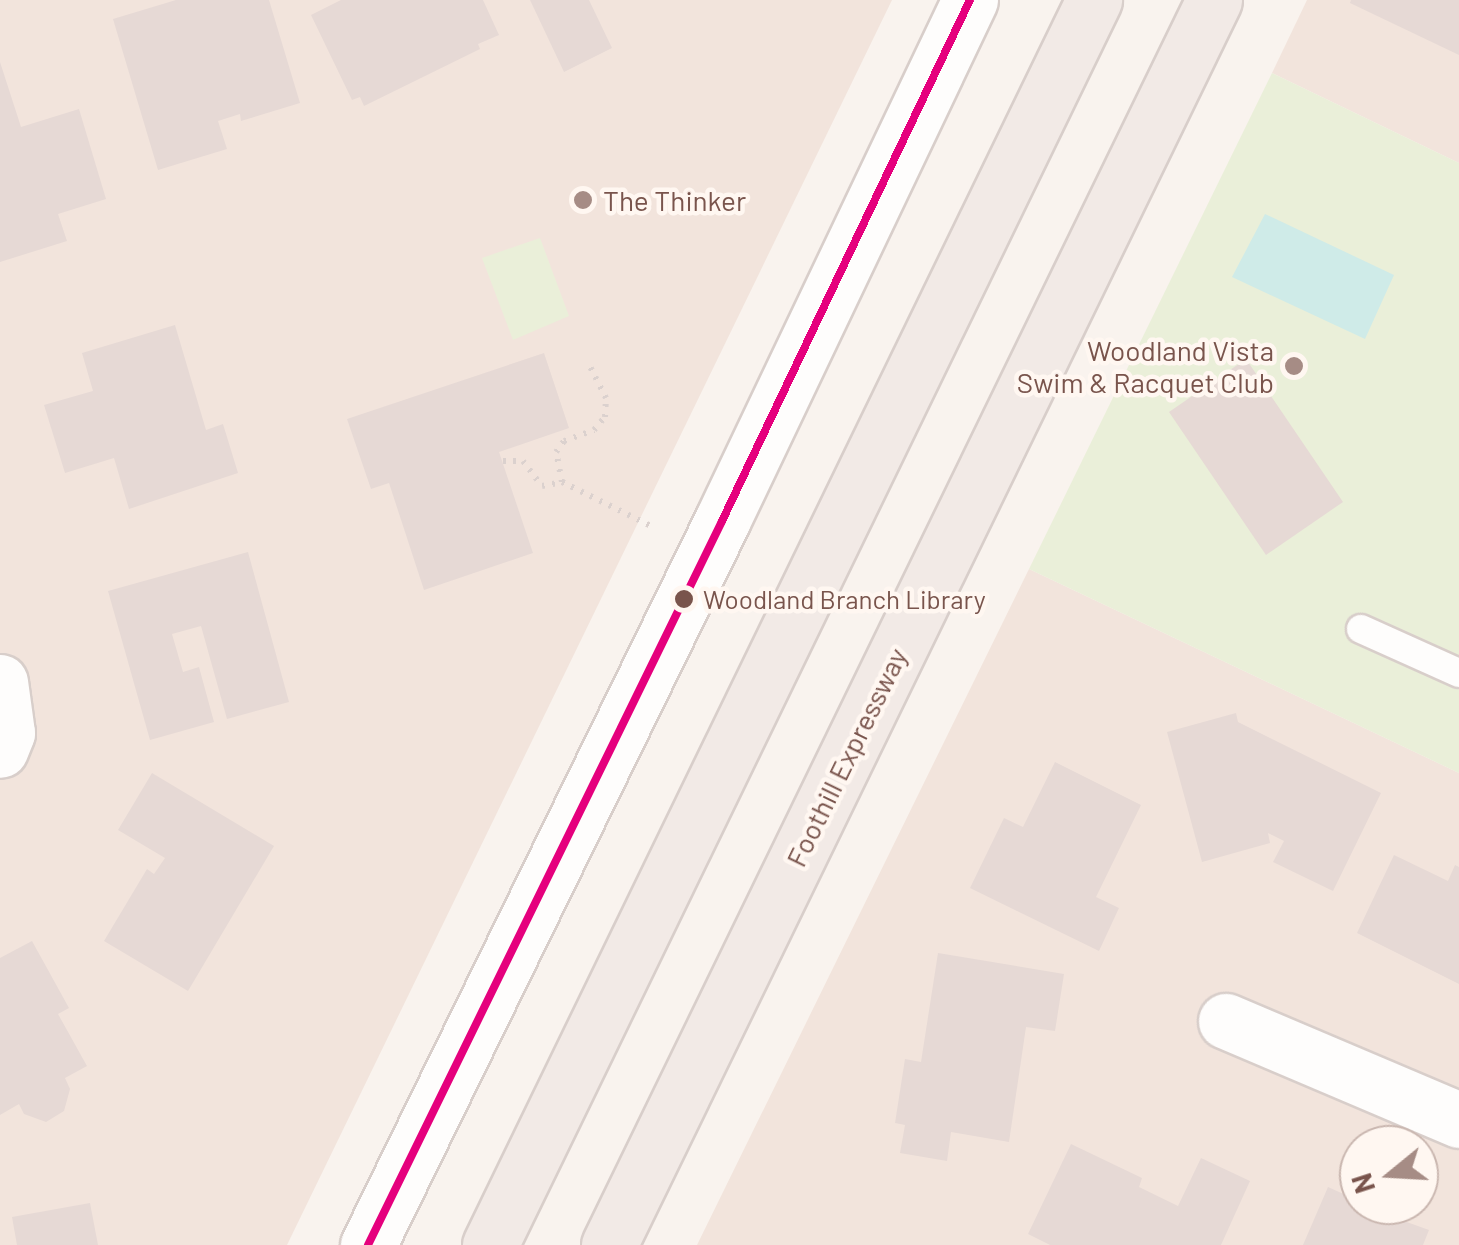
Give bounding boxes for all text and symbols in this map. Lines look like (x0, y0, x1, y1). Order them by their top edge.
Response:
place label: The Thinker (603, 183, 746, 217)
marker: The Thinker (572, 189, 594, 211)
place label: Woodland Vista Swim & Racquet Club (1017, 333, 1274, 399)
marker: Woodland Vista Swim & Racquet Club (1283, 355, 1305, 377)
place label: Woodland Branch Library (703, 583, 986, 615)
marker: Woodland Branch Library (674, 589, 694, 609)
street label: Foothill Expressway (778, 642, 914, 872)
north arrow (1339, 1125, 1439, 1225)
text: N (1343, 1170, 1381, 1198)

